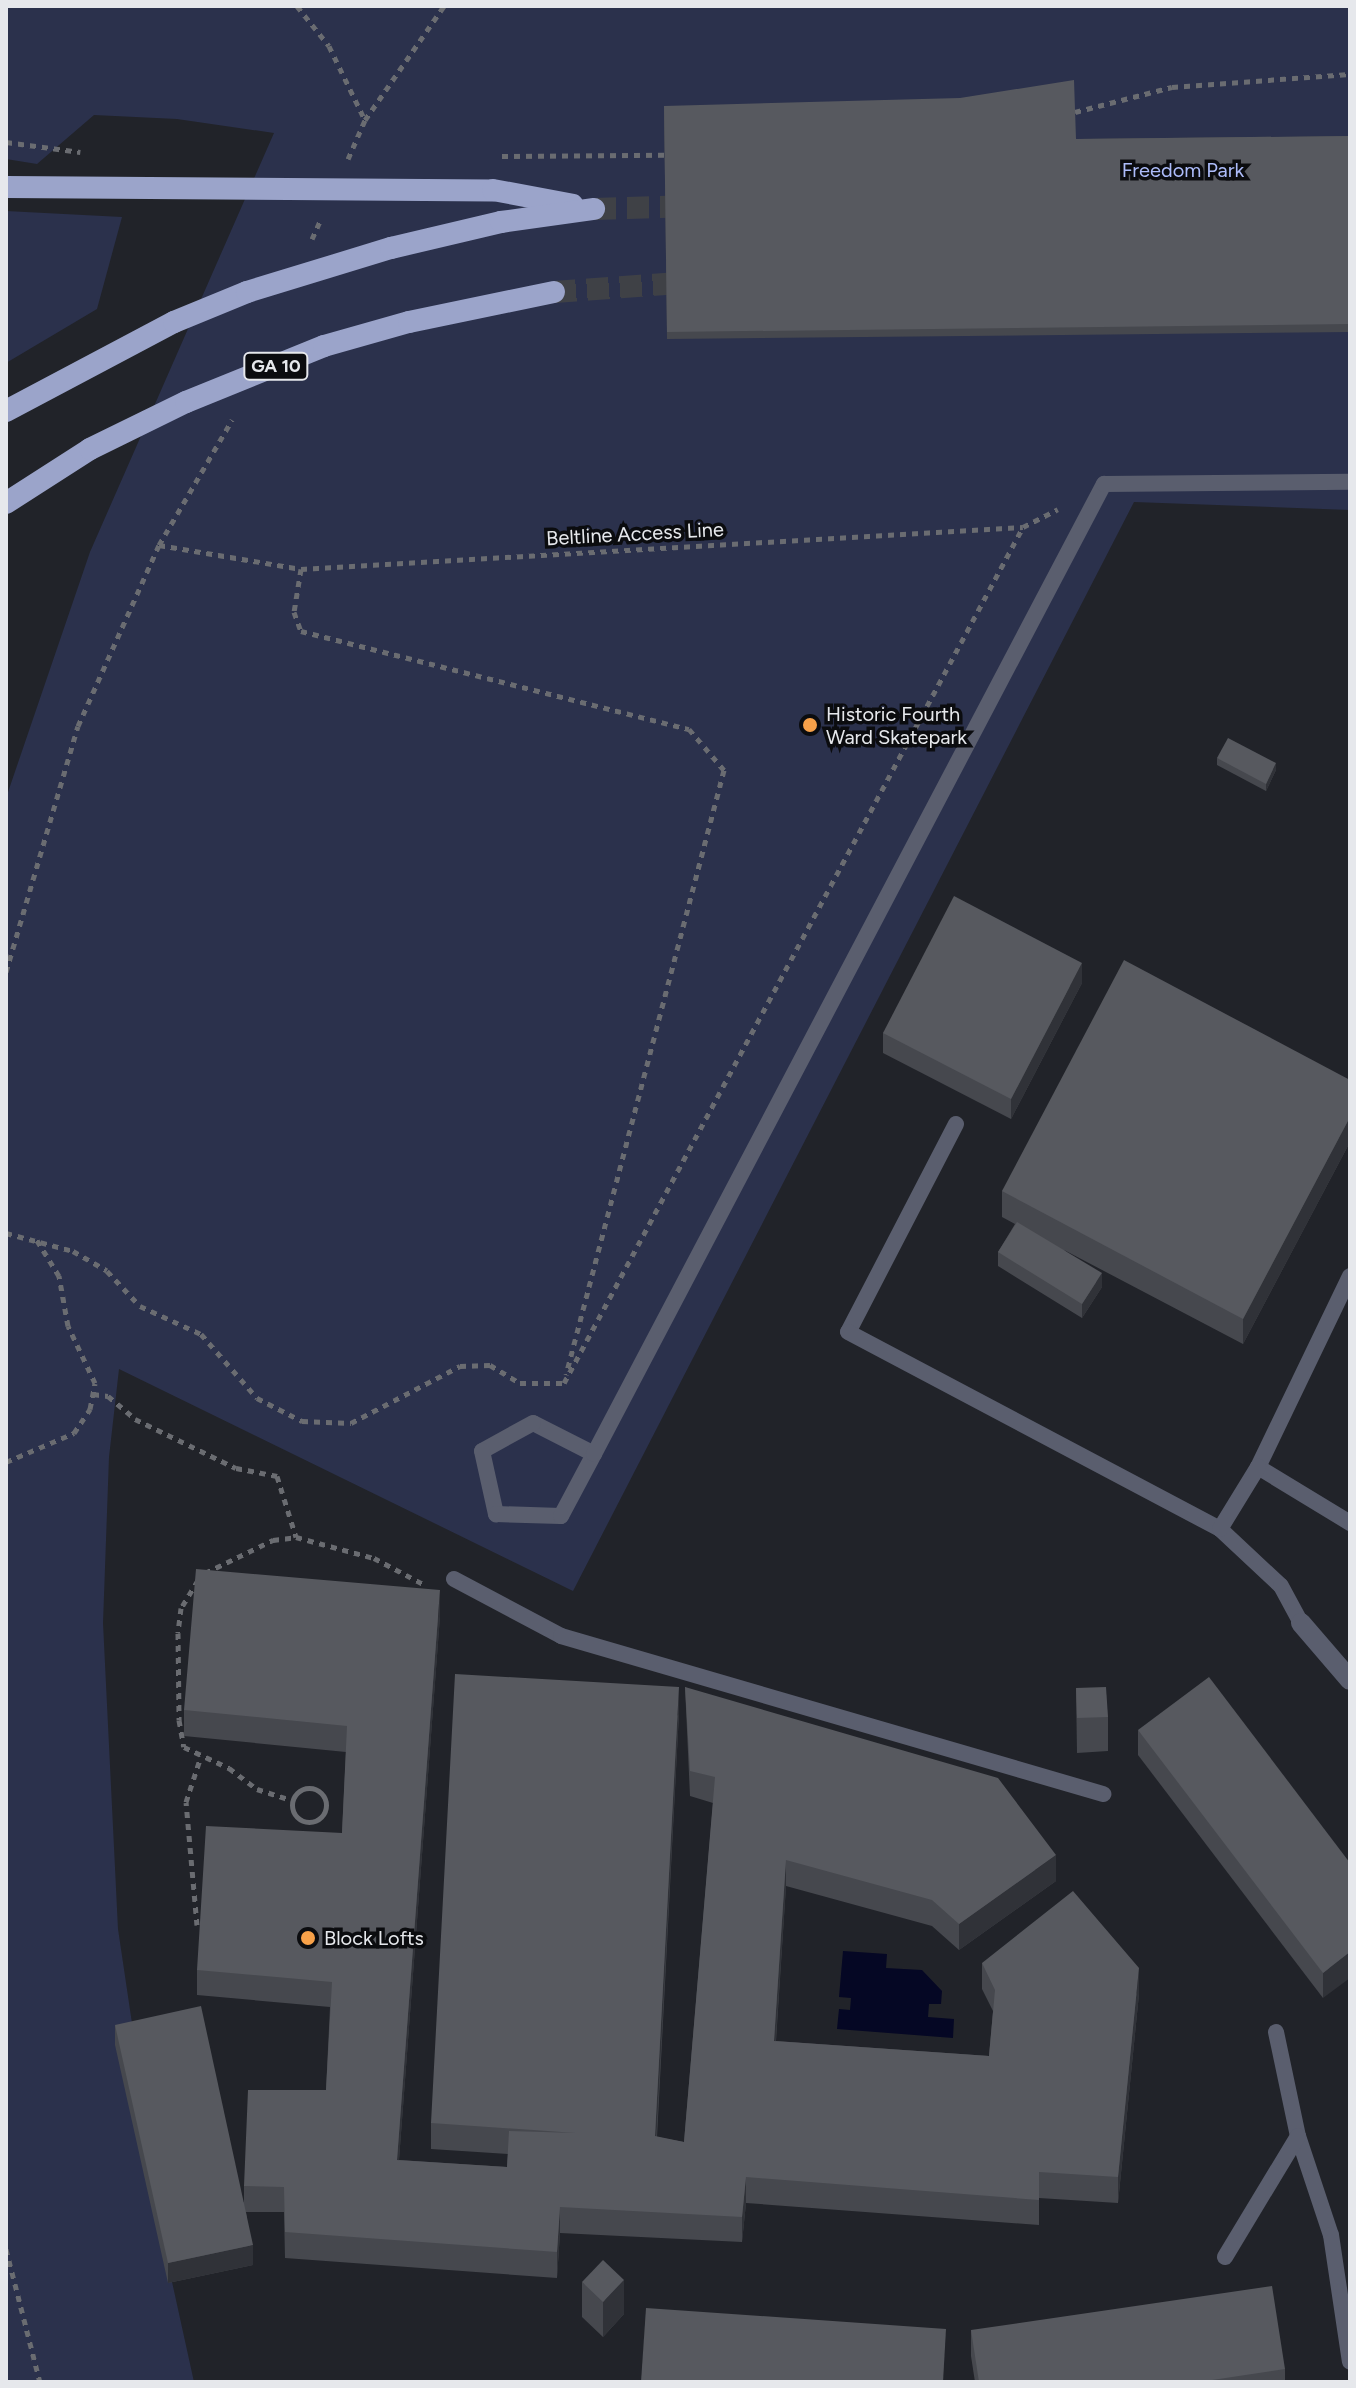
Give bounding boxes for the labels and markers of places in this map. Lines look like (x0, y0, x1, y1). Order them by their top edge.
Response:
place label: Historic Fourth Ward Skatepark (826, 702, 967, 749)
marker: Historic Fourth Ward Skatepark (801, 716, 819, 734)
place label: Block Lofts (324, 1926, 424, 1950)
marker: Block Lofts (299, 1929, 317, 1947)

